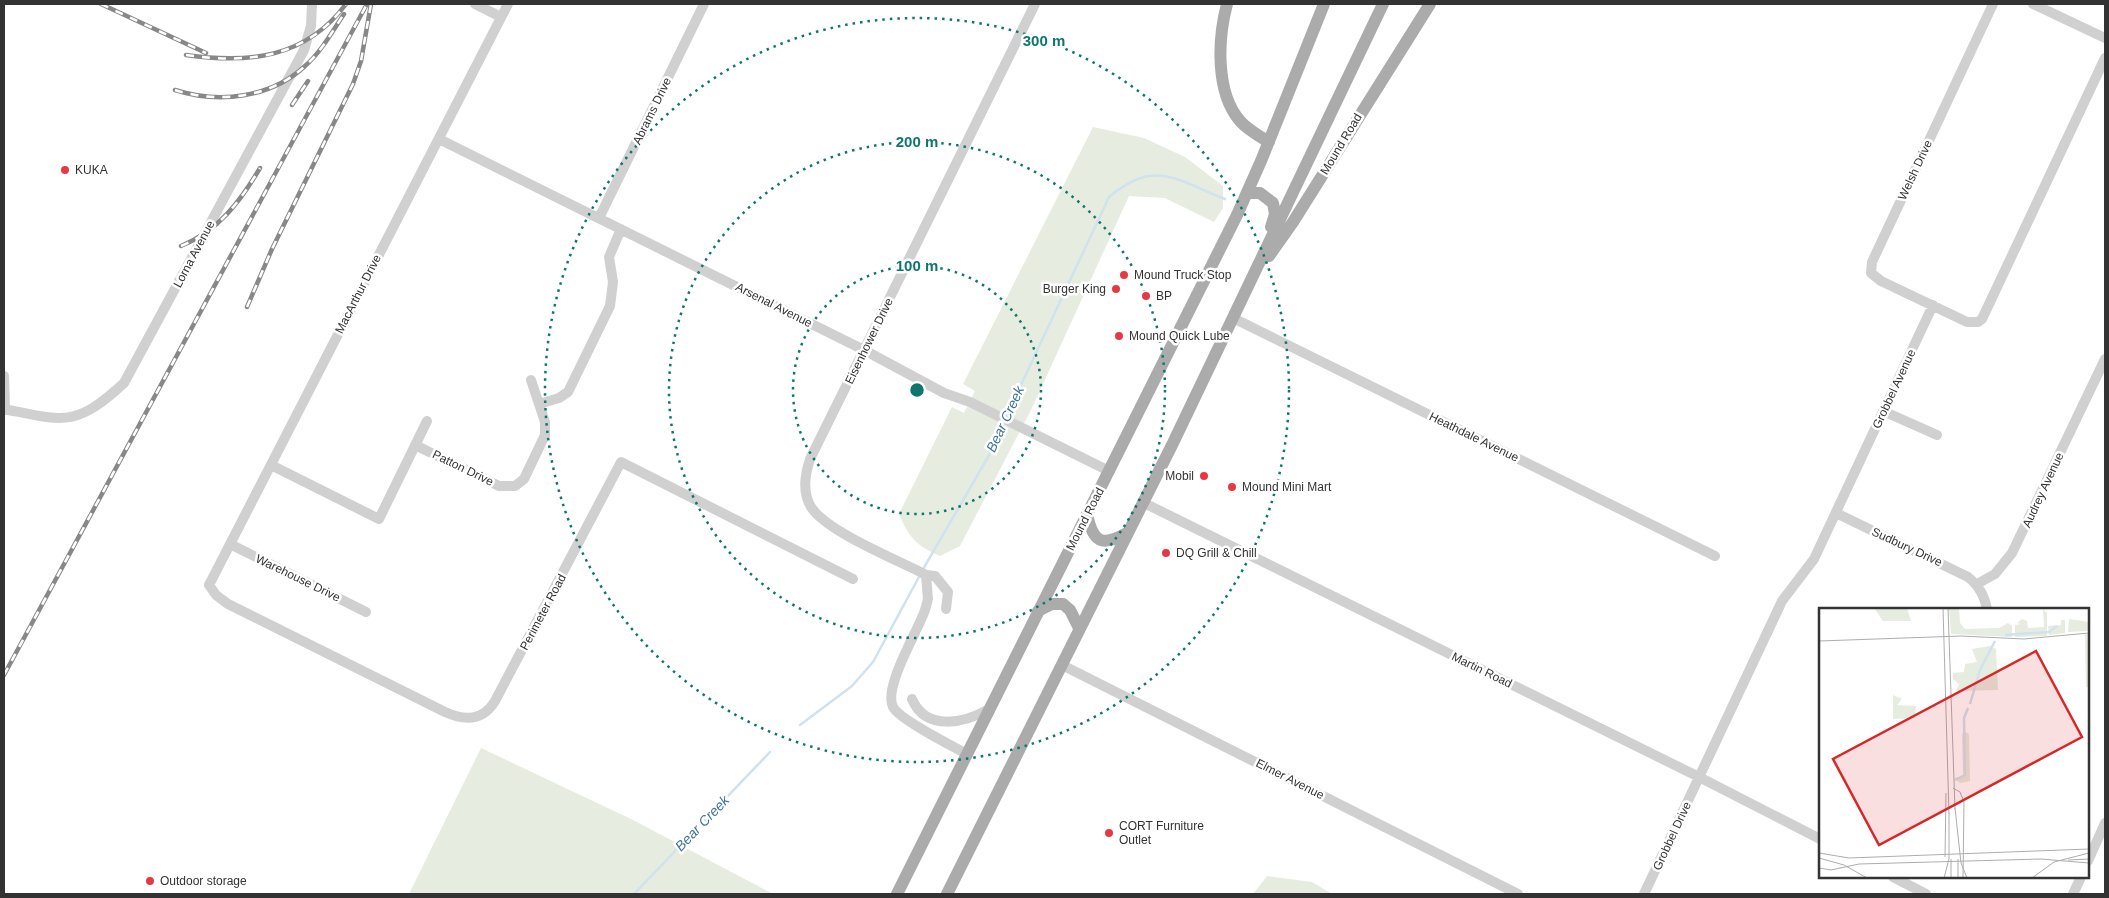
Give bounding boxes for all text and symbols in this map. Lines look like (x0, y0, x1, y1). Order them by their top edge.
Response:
text: 300 m (1023, 32, 1065, 49)
street label: Abrams Drive (630, 75, 674, 147)
street label: Mound Road (1317, 111, 1365, 177)
text: 200 m (896, 133, 938, 150)
street label: Welsh Drive (1895, 138, 1935, 202)
place label: KUKA (75, 163, 108, 177)
marker: KUKA (59, 164, 71, 176)
street label: Lorna Avenue (170, 218, 218, 290)
street label: MacArthur Drive (332, 252, 384, 336)
text: 100 m (896, 257, 938, 274)
place label: Mound Truck Stop (1134, 268, 1232, 282)
marker: Mound Truck Stop (1118, 269, 1130, 281)
street label: Arsenal Avenue (733, 280, 815, 330)
place label: Burger King (1043, 282, 1106, 296)
marker: Burger King (1110, 283, 1122, 295)
place label: BP (1156, 289, 1172, 303)
marker: BP (1140, 290, 1152, 302)
street label: Eisenhower Drive (842, 295, 896, 386)
place label: Mound Quick Lube (1129, 329, 1230, 343)
marker: Mound Quick Lube (1113, 330, 1125, 342)
street label: Grobbel Avenue (1870, 347, 1919, 431)
centre of rings (908, 381, 926, 399)
water label: Bear Creek (983, 383, 1028, 454)
street label: Heathdale Avenue (1427, 409, 1521, 465)
street label: Patton Drive (430, 447, 496, 489)
street label: Audrey Avenue (2020, 450, 2067, 530)
place label: Mobil (1165, 469, 1194, 483)
marker: Mobil (1198, 470, 1210, 482)
place label: Mound Mini Mart (1242, 480, 1332, 494)
marker: Mound Mini Mart (1226, 481, 1238, 493)
street label: Mound Road (1063, 485, 1107, 553)
street label: Sudbury Drive (1870, 525, 1945, 570)
place label: DQ Grill & Chill (1176, 546, 1257, 560)
marker: DQ Grill & Chill (1160, 547, 1172, 559)
street label: Warehouse Drive (253, 551, 343, 605)
street label: Perimeter Road (517, 572, 569, 652)
inset map (1819, 608, 2089, 878)
street label: Martin Road (1450, 649, 1514, 691)
street label: Elmer Avenue (1254, 756, 1327, 802)
water label: Bear Creek (672, 791, 733, 854)
street label: Grobbel Drive (1650, 799, 1694, 873)
place label: CORT Furniture Outlet (1119, 819, 1204, 847)
marker: CORT Furniture Outlet (1103, 827, 1115, 839)
place label: Outdoor storage (160, 874, 247, 888)
marker: Outdoor storage (144, 875, 156, 887)

